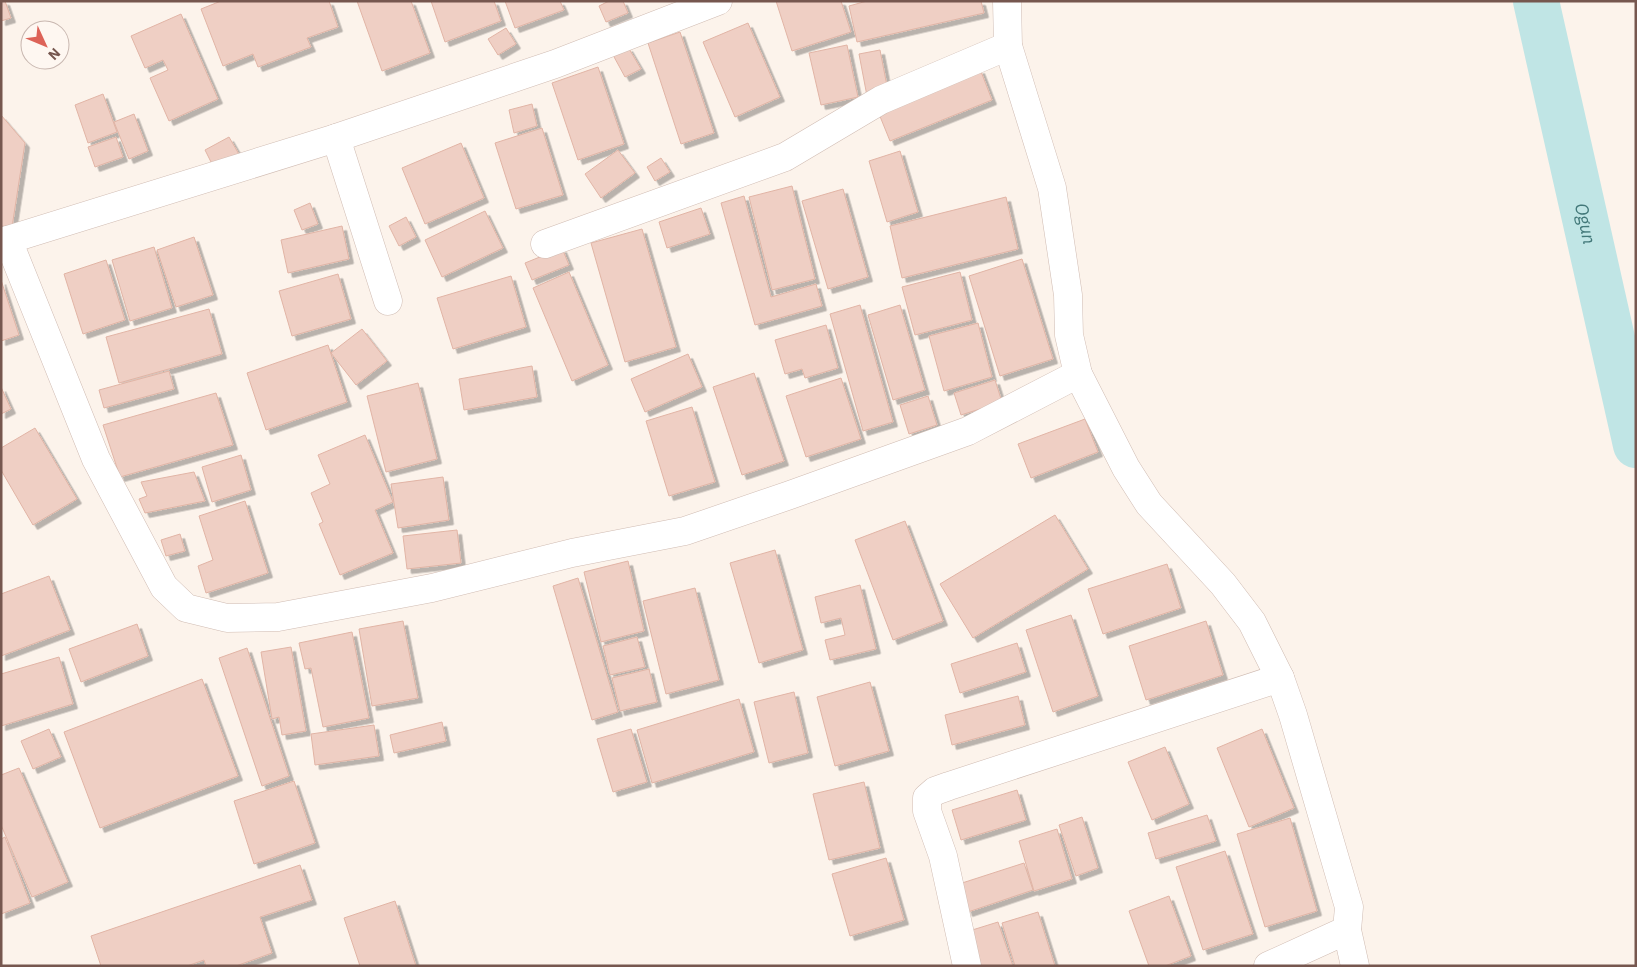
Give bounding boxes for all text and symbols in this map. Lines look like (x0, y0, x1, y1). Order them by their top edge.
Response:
north arrow (20, 20, 70, 70)
text: N (44, 44, 64, 64)
water label: Ogun (1570, 201, 1602, 246)

